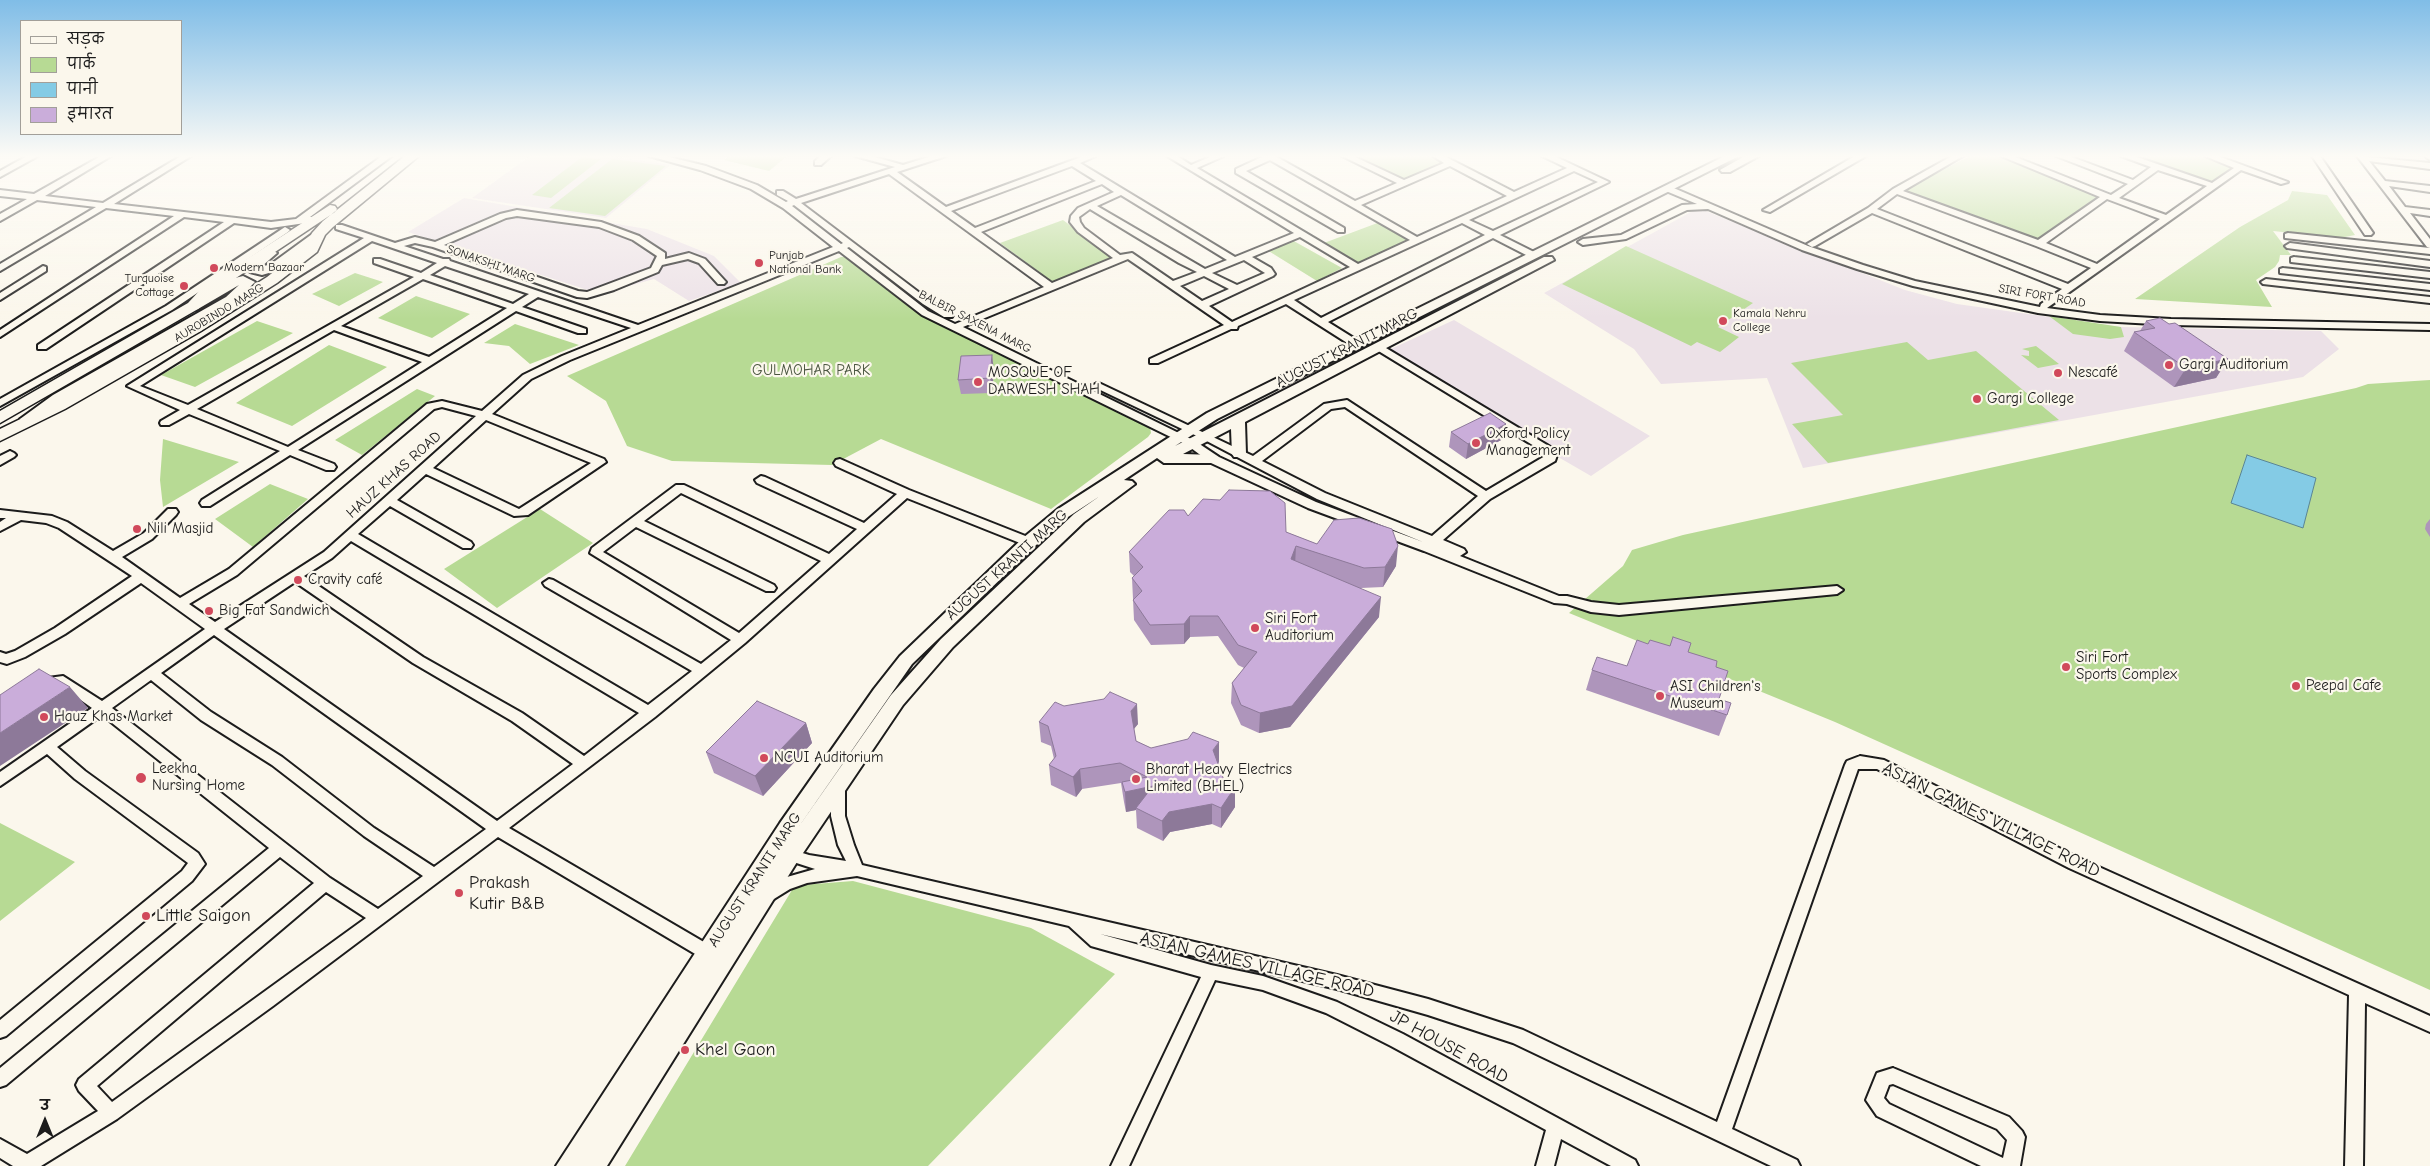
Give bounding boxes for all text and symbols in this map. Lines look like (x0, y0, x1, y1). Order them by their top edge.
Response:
legend (20, 20, 182, 135)
text: सड़क (67, 30, 104, 48)
text: पार्क (67, 55, 95, 73)
text: पानी (67, 80, 98, 98)
text: इमारत (67, 105, 113, 123)
street label: SONAKSHI MARG (445, 242, 537, 286)
place label: Punjab National Bank (769, 249, 841, 277)
marker: Punjab National Bank (753, 257, 765, 269)
place label: Modern Bazaar (224, 261, 304, 275)
marker: Modern Bazaar (208, 262, 220, 274)
place label: Turquoise Cottage (125, 272, 174, 300)
marker: Turquoise Cottage (178, 280, 190, 292)
street label: AUROBINDO MARG (171, 281, 267, 345)
street label: SIRI FORT ROAD (1997, 281, 2087, 311)
street label: BALBIR SAXENA MARG (916, 287, 1034, 357)
street label: AUGUST KRANTI MARG (1273, 304, 1421, 392)
place label: Kamala Nehru College (1733, 307, 1806, 335)
marker: Kamala Nehru College (1717, 315, 1729, 327)
place label: Gargi Auditorium (2179, 356, 2288, 374)
marker: Gargi Auditorium (2163, 359, 2175, 371)
park label: GULMOHAR PARK (752, 362, 870, 380)
place label: MOSQUE OF DARWESH SHAH (988, 364, 1100, 399)
place label: Nescafé (2068, 364, 2118, 382)
marker: Nescafé (2052, 367, 2064, 379)
marker: MOSQUE OF DARWESH SHAH (972, 376, 984, 388)
place label: Gargi College (1987, 390, 2074, 408)
marker: Gargi College (1971, 393, 1983, 405)
place label: Oxford Policy Management (1486, 425, 1570, 460)
street label: HAUZ KHAS ROAD (343, 428, 445, 522)
marker: Oxford Policy Management (1470, 437, 1482, 449)
street label: AUGUST KRANTI MARG (943, 506, 1071, 624)
place label: Nili Masjid (147, 520, 213, 538)
marker: Nili Masjid (131, 523, 143, 535)
place label: Cravity café (308, 571, 383, 589)
marker: Cravity café (292, 574, 304, 586)
place label: Big Fat Sandwich (219, 602, 329, 620)
marker: Big Fat Sandwich (203, 605, 215, 617)
place label: Siri Fort Auditorium (1265, 610, 1334, 645)
marker: Siri Fort Auditorium (1249, 622, 1261, 634)
place label: Siri Fort Sports Complex (2076, 649, 2177, 684)
marker: Siri Fort Sports Complex (2060, 661, 2072, 673)
place label: Peepal Cafe (2306, 677, 2381, 695)
place label: ASI Children's Museum (1670, 678, 1760, 713)
marker: Peepal Cafe (2290, 680, 2302, 692)
marker: ASI Children's Museum (1654, 690, 1666, 702)
place label: Hauz Khas Market (54, 708, 172, 726)
marker: Hauz Khas Market (38, 711, 50, 723)
place label: NCUI Auditorium (774, 749, 883, 767)
marker: NCUI Auditorium (758, 752, 770, 764)
street label: ASIAN GAMES VILLAGE ROAD (1878, 758, 2104, 882)
place label: Leekha Nursing Home (152, 760, 245, 795)
place label: Bharat Heavy Electrics Limited (BHEL) (1146, 761, 1292, 796)
marker: Leekha Nursing Home (134, 771, 148, 785)
marker: Bharat Heavy Electrics Limited (BHEL) (1130, 773, 1142, 785)
street label: AUGUST KRANTI MARG (705, 809, 805, 951)
place label: Prakash Kutir B&B (469, 872, 545, 914)
marker: Prakash Kutir B&B (453, 887, 465, 899)
place label: Little Saigon (156, 905, 251, 927)
marker: Little Saigon (140, 910, 152, 922)
street label: ASIAN GAMES VILLAGE ROAD (1138, 927, 1376, 1003)
street label: JP HOUSE ROAD (1386, 1006, 1512, 1088)
place label: Khel Gaon (695, 1039, 775, 1061)
marker: Khel Gaon (679, 1044, 691, 1056)
north arrow (20, 1096, 70, 1146)
text: उ (40, 1097, 50, 1114)

